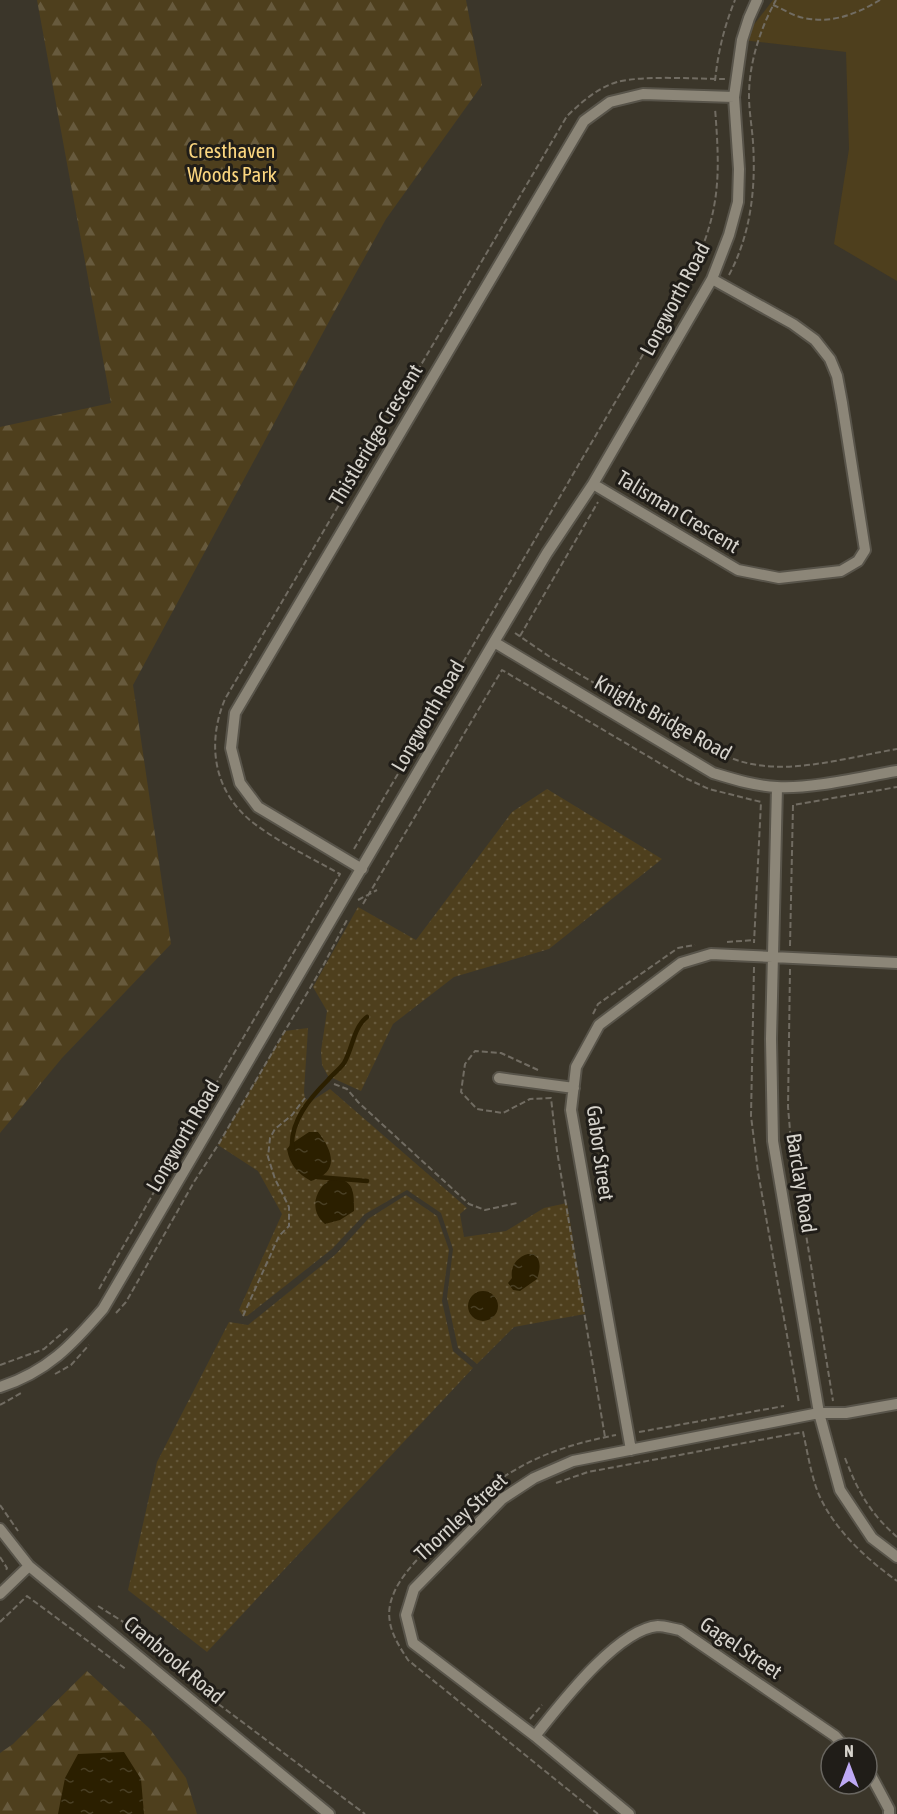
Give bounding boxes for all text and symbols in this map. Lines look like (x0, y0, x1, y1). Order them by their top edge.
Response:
park label: Cresthaven Woods Park (187, 138, 277, 186)
street label: Longworth Road (634, 238, 714, 359)
street label: Thistleridge Crescent (324, 360, 427, 509)
street label: Talisman Crescent (613, 465, 744, 557)
street label: Longworth Road (386, 656, 469, 775)
street label: Knights Bridge Road (591, 670, 736, 765)
street label: Longworth Road (141, 1076, 224, 1195)
street label: Gabor Street (582, 1104, 620, 1202)
street label: Barclay Road (782, 1131, 822, 1234)
street label: Thornley Street (409, 1467, 511, 1565)
street label: Cranbrook Road (120, 1610, 230, 1708)
street label: Gagel Street (696, 1611, 787, 1683)
north arrow (819, 1736, 879, 1796)
text: N (844, 1742, 854, 1760)

